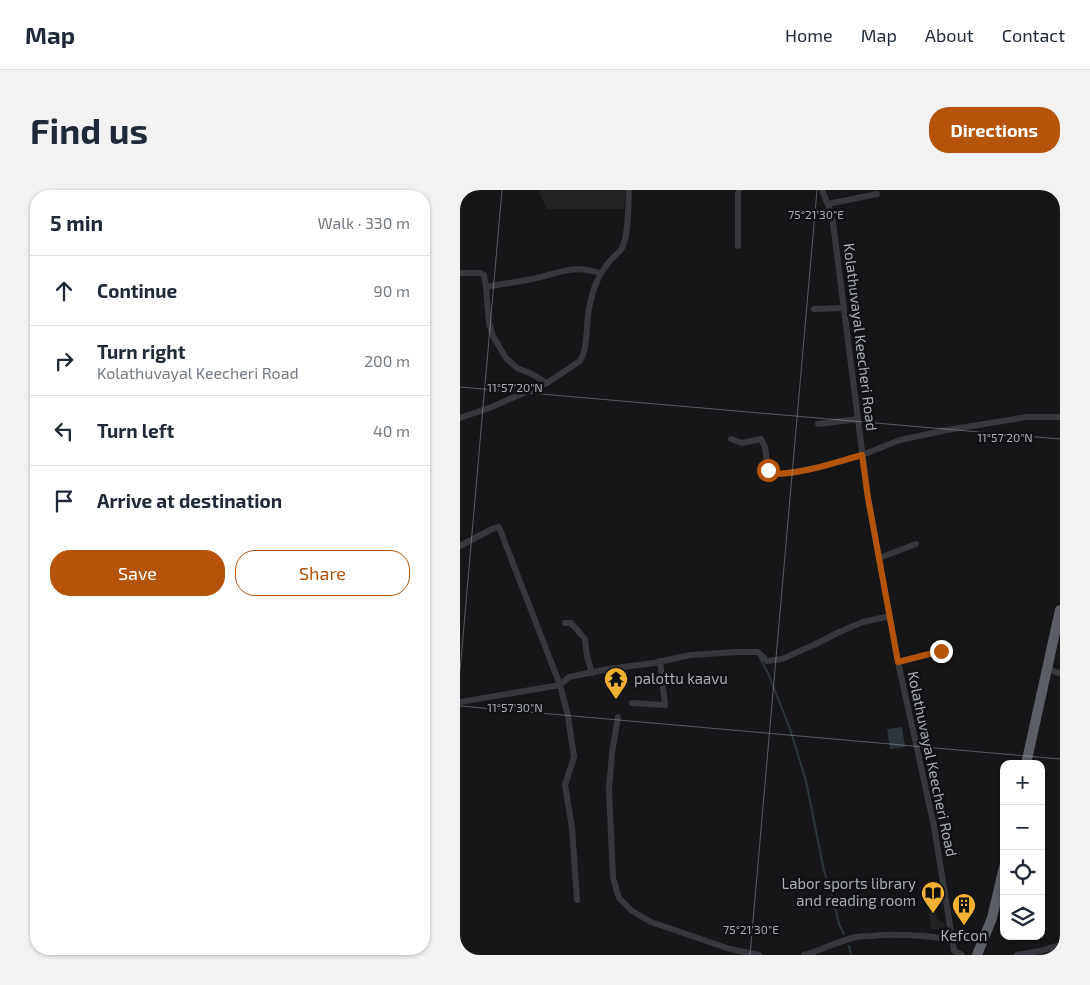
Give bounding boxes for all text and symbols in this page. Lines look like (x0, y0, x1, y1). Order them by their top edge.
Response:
text: Map (25, 20, 75, 49)
text: Home (785, 24, 833, 46)
text: Map (861, 24, 897, 46)
text: About (925, 24, 974, 46)
text: Contact (1002, 24, 1065, 46)
button: Directions (929, 107, 1060, 153)
text: Find us (30, 109, 148, 151)
text: 75°21'30"E (788, 207, 844, 221)
text: 5 min (50, 210, 103, 235)
text: Walk · 330 m (318, 213, 410, 232)
street label: Kolathuvayal Keecheri Road (841, 242, 881, 432)
icon: ahead (50, 277, 78, 305)
text: Continue (97, 279, 177, 302)
text: 90 m (374, 281, 410, 300)
text: Turn right (97, 340, 185, 363)
icon: right (50, 347, 78, 375)
text: 200 m (364, 351, 410, 370)
text: Kolathuvayal Keecheri Road (97, 363, 299, 382)
text: 11°57'20"N (487, 380, 543, 394)
icon: left (50, 417, 78, 445)
text: Turn left (97, 419, 174, 442)
text: 40 m (373, 421, 410, 440)
text: 11°57'20"N (977, 430, 1033, 444)
route start (757, 459, 780, 482)
icon: arrive (50, 487, 78, 515)
text: Arrive at destination (97, 489, 282, 512)
button: Save (50, 550, 225, 596)
button: Share (235, 550, 410, 596)
route end (930, 640, 953, 663)
temple icon: palottu kaavu (603, 666, 629, 700)
place label: palottu kaavu (634, 669, 728, 687)
street label: Kolathuvayal Keecheri Road (905, 669, 961, 858)
text: 11°57'30"N (487, 700, 543, 714)
map controls (1000, 760, 1045, 940)
button: + (1000, 760, 1045, 805)
button: − (1000, 805, 1045, 850)
button: locate (1000, 850, 1045, 895)
place label: Labor sports library and reading room (781, 874, 916, 909)
library icon: Labor sports library and reading room (920, 880, 946, 914)
building icon: Kefcon (951, 892, 977, 926)
button: layers (1000, 895, 1045, 940)
text: 75°21'30"E (723, 922, 779, 936)
place label: Kefcon (941, 926, 987, 944)

